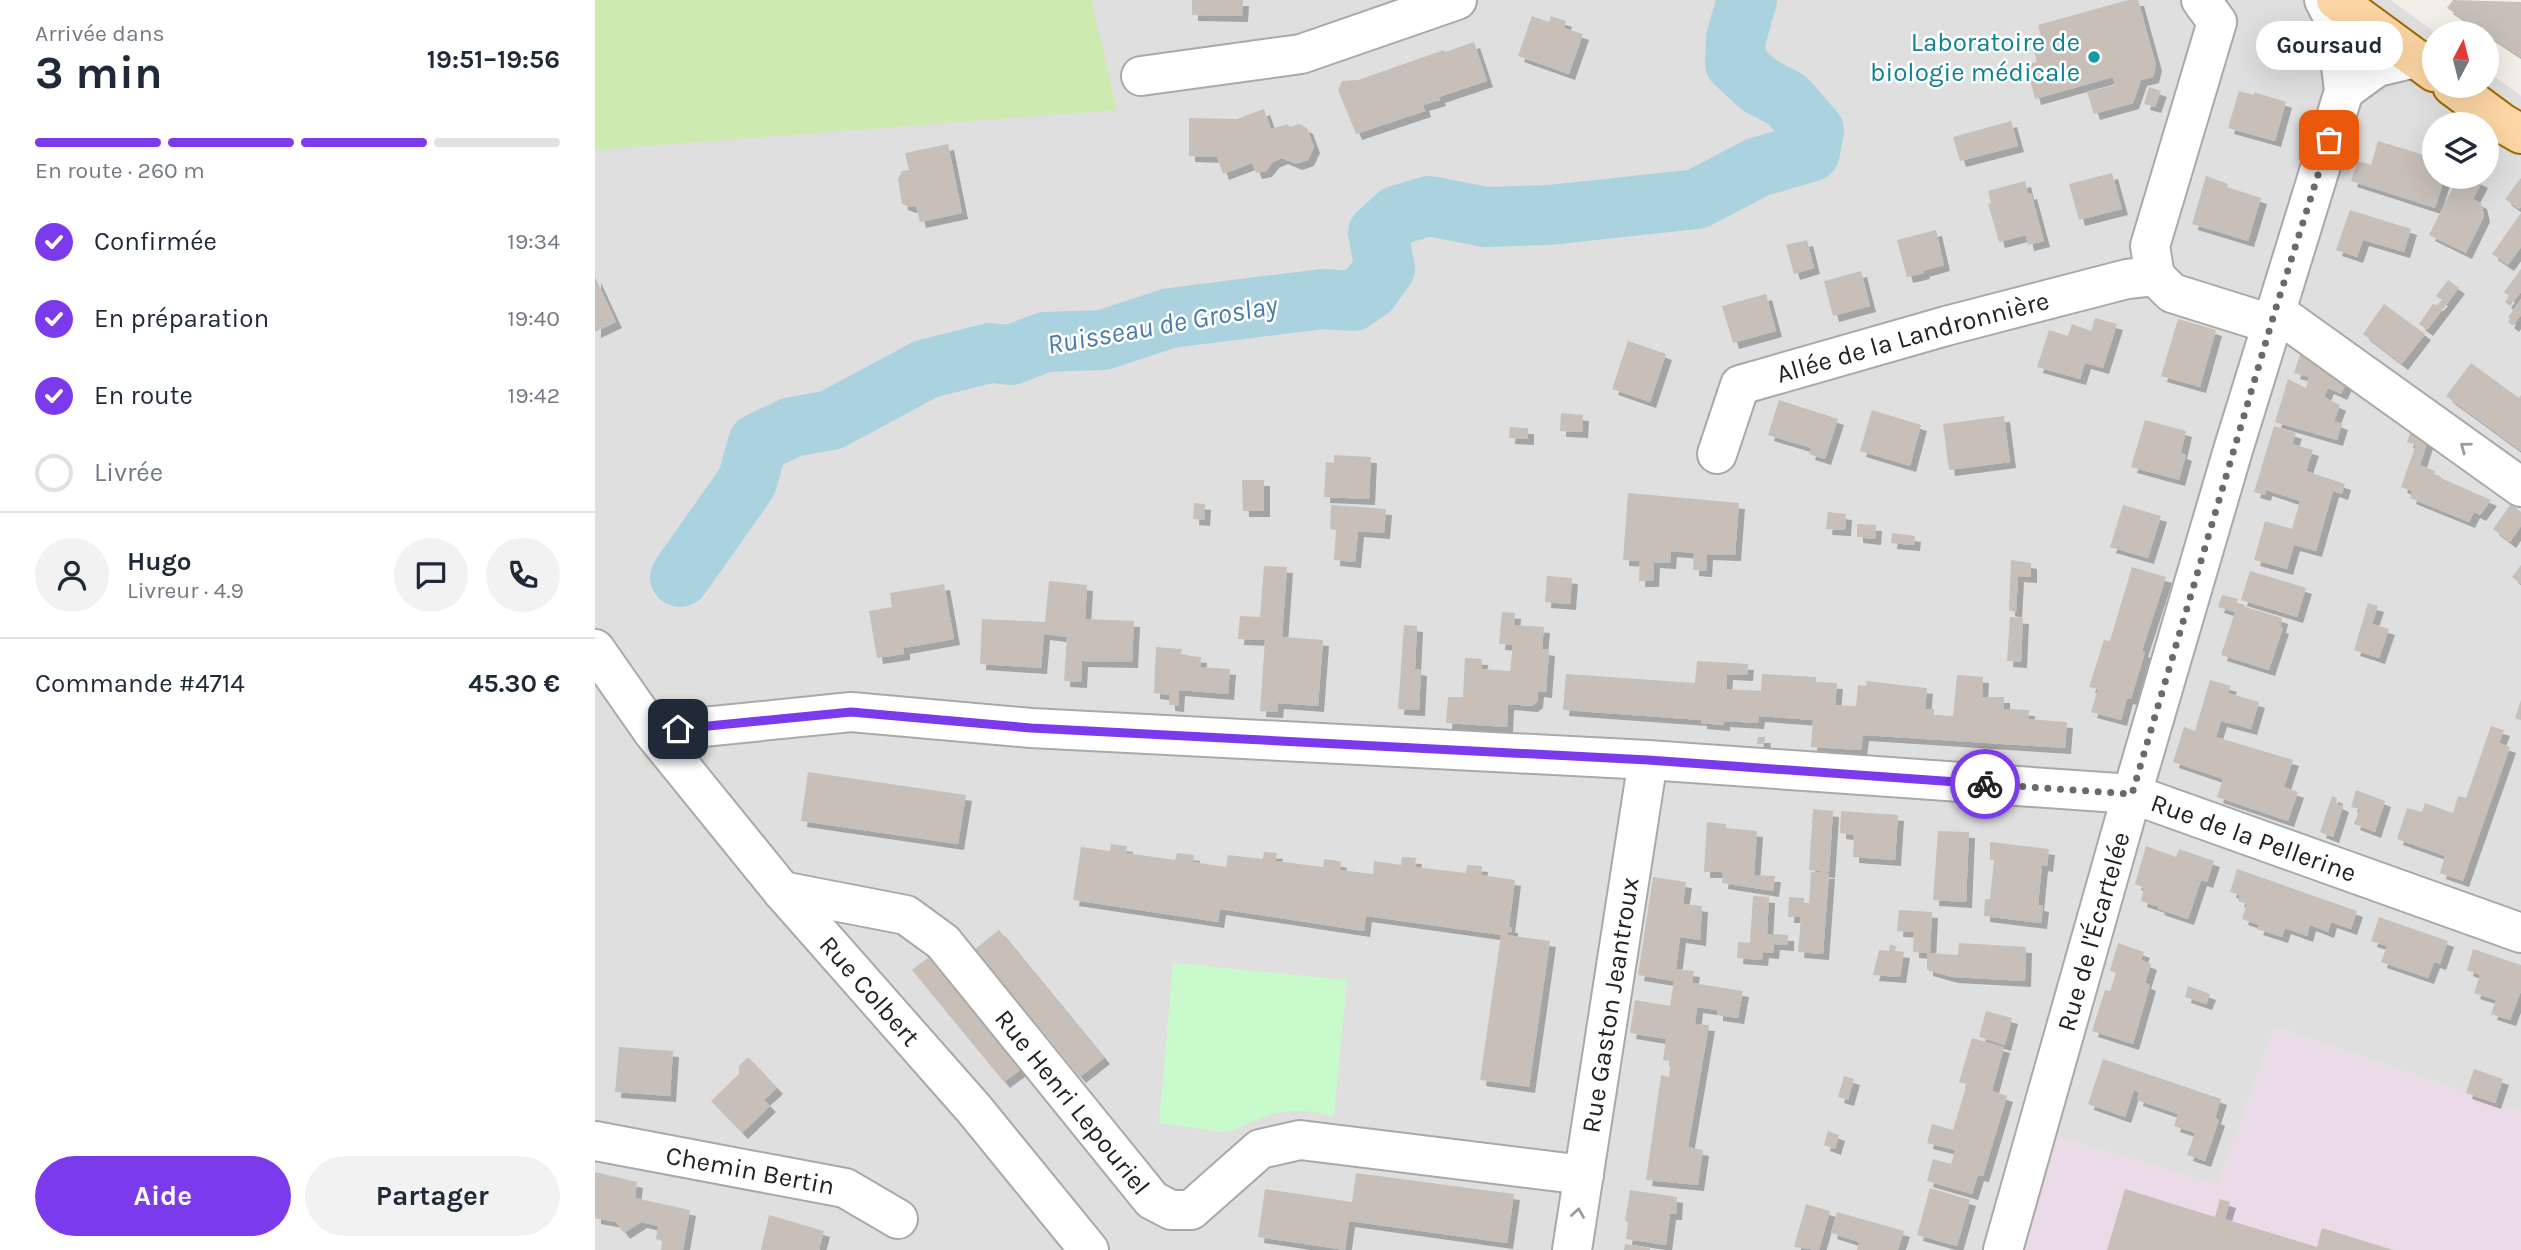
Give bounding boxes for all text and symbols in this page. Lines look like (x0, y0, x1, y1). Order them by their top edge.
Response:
text: Arrivée dans (35, 20, 165, 47)
callout: Goursaud (2255, 21, 2403, 70)
north arrow (2422, 21, 2499, 98)
map controls (2422, 21, 2499, 189)
place label: Laboratoire de biologie médicale (1870, 27, 2080, 88)
text: Goursaud (2276, 32, 2383, 59)
text: 19:51–19:56 (427, 44, 560, 75)
text: 3 min (35, 46, 163, 100)
marker: Laboratoire de biologie médicale (2086, 49, 2102, 65)
pin (2299, 110, 2359, 170)
button: layers (2422, 112, 2499, 189)
icon: bag (2310, 121, 2348, 159)
text: En route · 260 m (35, 157, 205, 184)
icon: check (35, 223, 73, 261)
text: Confirmée (94, 226, 217, 257)
text: 19:34 (507, 228, 560, 255)
street label: Allée de la Landronnière (1773, 285, 2052, 390)
water label: Ruisseau de Groslay (1044, 288, 1281, 361)
icon: check (35, 300, 73, 338)
text: En préparation (94, 303, 269, 334)
text: 19:40 (507, 305, 560, 332)
icon: check (35, 377, 73, 415)
text: En route (94, 380, 193, 411)
text: 19:42 (508, 382, 560, 409)
one-way arrow (2461, 443, 2473, 456)
text: Livrée (94, 457, 163, 488)
button: person (35, 538, 109, 612)
button: chat (394, 538, 468, 612)
button: phone (486, 538, 560, 612)
text: Hugo (127, 546, 192, 577)
text: Livreur · 4.9 (127, 577, 244, 604)
text: Commande #4714 (35, 668, 245, 699)
text: 45.30 € (468, 668, 560, 699)
pin (648, 699, 708, 759)
icon: home (659, 710, 697, 748)
courier (1950, 749, 2020, 819)
icon: bike (1966, 765, 2004, 803)
street label: Rue de la Pellerine (2147, 787, 2360, 889)
street label: Rue de l'Écartelée (2051, 828, 2137, 1035)
street label: Rue Gaston Jeantroux (1575, 875, 1646, 1135)
street label: Rue Colbert (813, 930, 926, 1053)
street label: Rue Henri Lepouriel (988, 1003, 1156, 1201)
street label: Chemin Bertin (663, 1140, 837, 1202)
button: Aide (35, 1156, 291, 1236)
button: Partager (305, 1156, 560, 1236)
one-way arrow (1570, 1207, 1585, 1218)

